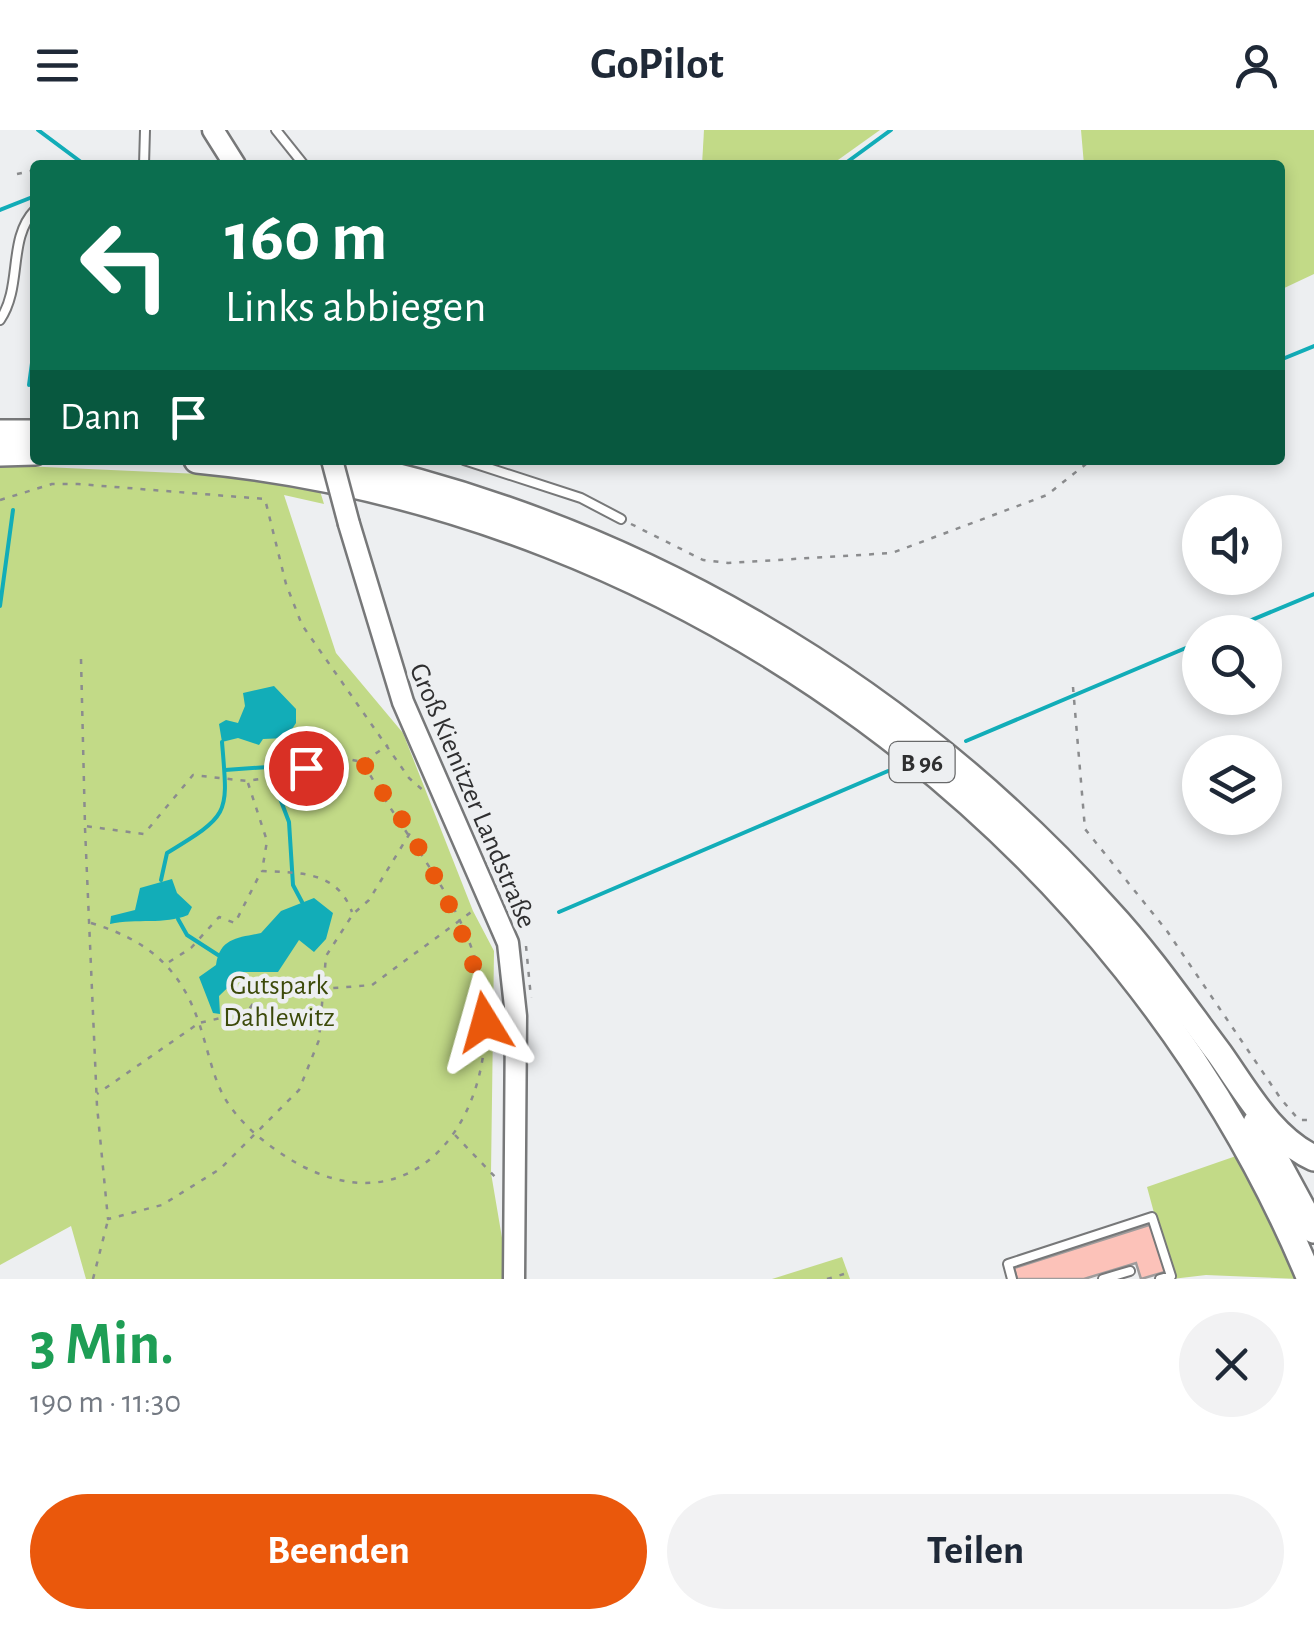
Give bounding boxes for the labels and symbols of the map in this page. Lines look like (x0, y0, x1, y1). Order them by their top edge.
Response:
street label: Groß Kienitzer Landstraße (404, 659, 541, 932)
pin (264, 726, 349, 811)
road number: B 96 (890, 742, 954, 782)
position arrow (433, 970, 537, 1074)
park label: Gutspark Dahlewitz (223, 972, 335, 1032)

